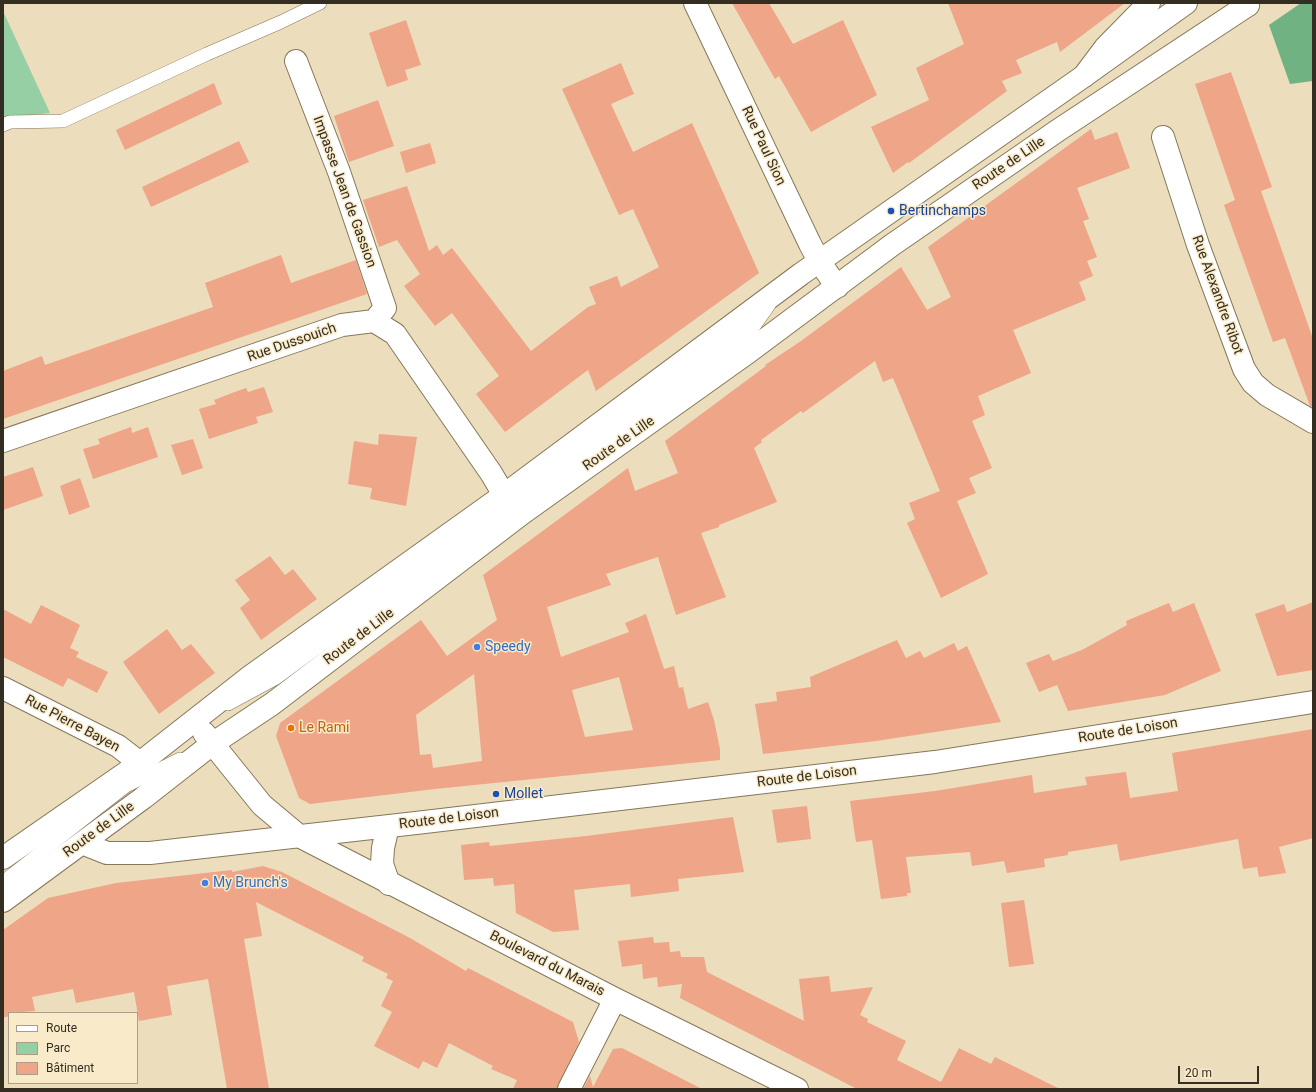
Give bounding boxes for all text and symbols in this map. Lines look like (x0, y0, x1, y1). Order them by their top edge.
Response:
street label: Rue Paul Sion (737, 104, 789, 188)
street label: Impasse Jean de Gassion (309, 114, 379, 270)
street label: Route de Lille (970, 134, 1048, 194)
place label: Bertinchamps (899, 203, 986, 219)
marker: Bertinchamps (886, 206, 896, 216)
street label: Rue Alexandre Ribot (1188, 233, 1246, 357)
street label: Rue Dussouich (245, 320, 339, 366)
street label: Route de Lille (580, 413, 658, 475)
street label: Route de Lille (320, 605, 398, 669)
place label: Speedy (485, 639, 531, 655)
marker: Speedy (472, 642, 482, 652)
street label: Rue Pierre Bayen (22, 692, 122, 756)
street label: Route de Loison (1077, 715, 1179, 747)
place label: Le Rami (299, 720, 349, 736)
marker: Le Rami (286, 723, 296, 733)
street label: Route de Loison (756, 763, 858, 791)
place label: Mollet (504, 786, 543, 802)
marker: Mollet (491, 789, 501, 799)
street label: Route de Lille (60, 799, 138, 861)
street label: Route de Loison (398, 805, 500, 833)
place label: My Brunch's (213, 875, 288, 891)
marker: My Brunch's (200, 878, 210, 888)
street label: Boulevard du Marais (487, 928, 607, 1000)
legend (8, 1012, 138, 1084)
text: Route (46, 1021, 77, 1035)
text: Parc (46, 1041, 70, 1055)
scale bar (1180, 1058, 1261, 1084)
text: Bâtiment (46, 1061, 94, 1075)
text: 20 m (1185, 1066, 1212, 1080)

